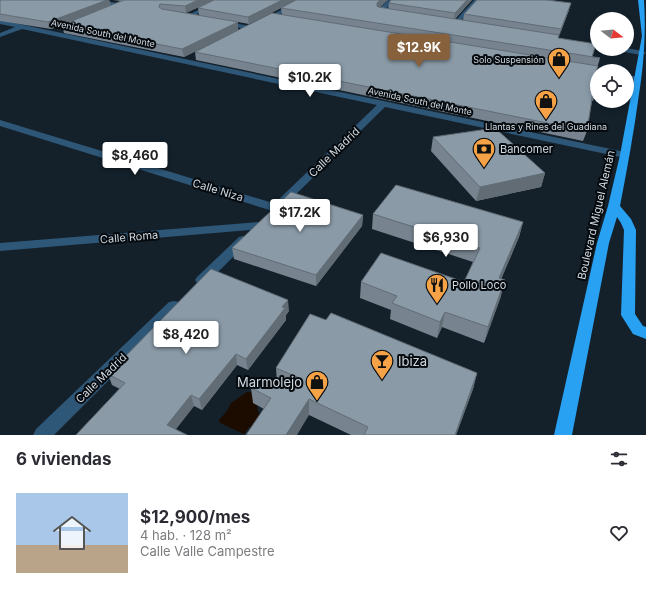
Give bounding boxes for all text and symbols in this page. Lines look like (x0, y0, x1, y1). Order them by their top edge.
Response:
north arrow (590, 12, 634, 56)
map controls (590, 12, 634, 108)
street label: Avenida South del Monte (50, 17, 156, 49)
pin: $12.9K (386, 34, 452, 68)
text: $12.9K (397, 39, 441, 55)
shop icon: Solo Suspensión (546, 46, 572, 79)
place label: Solo Suspensión (473, 54, 544, 65)
pin: $10.2K (277, 64, 343, 98)
button: locate (590, 64, 634, 108)
text: $10.2K (288, 69, 332, 85)
street label: Avenida South del Monte (367, 85, 473, 117)
shop icon: Llantas y Rines del Guadiana (533, 88, 559, 121)
place label: Llantas y Rines del Guadiana (485, 121, 607, 132)
street label: Calle Madrid (306, 124, 362, 180)
bank icon: Bancomer (471, 136, 497, 169)
pin: $8,460 (102, 142, 168, 176)
place label: Bancomer (500, 142, 553, 156)
text: $8,460 (111, 147, 159, 163)
street label: Boulevard Miguel Alemán (574, 149, 618, 281)
street label: Calle Niza (191, 176, 245, 204)
pin: $17.2K (267, 199, 333, 233)
text: $17.2K (279, 204, 321, 220)
pin: $6,930 (413, 224, 479, 258)
street label: Calle Roma (99, 227, 159, 247)
text: $6,930 (423, 229, 469, 245)
restaurant icon: Pollo Loco (424, 272, 450, 305)
place label: Pollo Loco (452, 278, 507, 292)
pin: $8,420 (153, 321, 219, 355)
text: $8,420 (163, 326, 209, 342)
bar icon: Ibiza (369, 348, 395, 381)
street label: Calle Madrid (73, 350, 129, 406)
place label: Ibiza (398, 353, 427, 369)
shop icon: Marmolejo (304, 369, 330, 402)
place label: Marmolejo (237, 374, 302, 390)
icon: filters (608, 448, 630, 470)
text: 6 viviendas (16, 449, 111, 469)
text: $12,900/mes (140, 507, 250, 527)
icon: home (48, 509, 96, 557)
icon: heart (608, 522, 630, 544)
text: 4 hab. · 128 m² (140, 527, 232, 543)
text: Calle Valle Campestre (140, 543, 275, 559)

